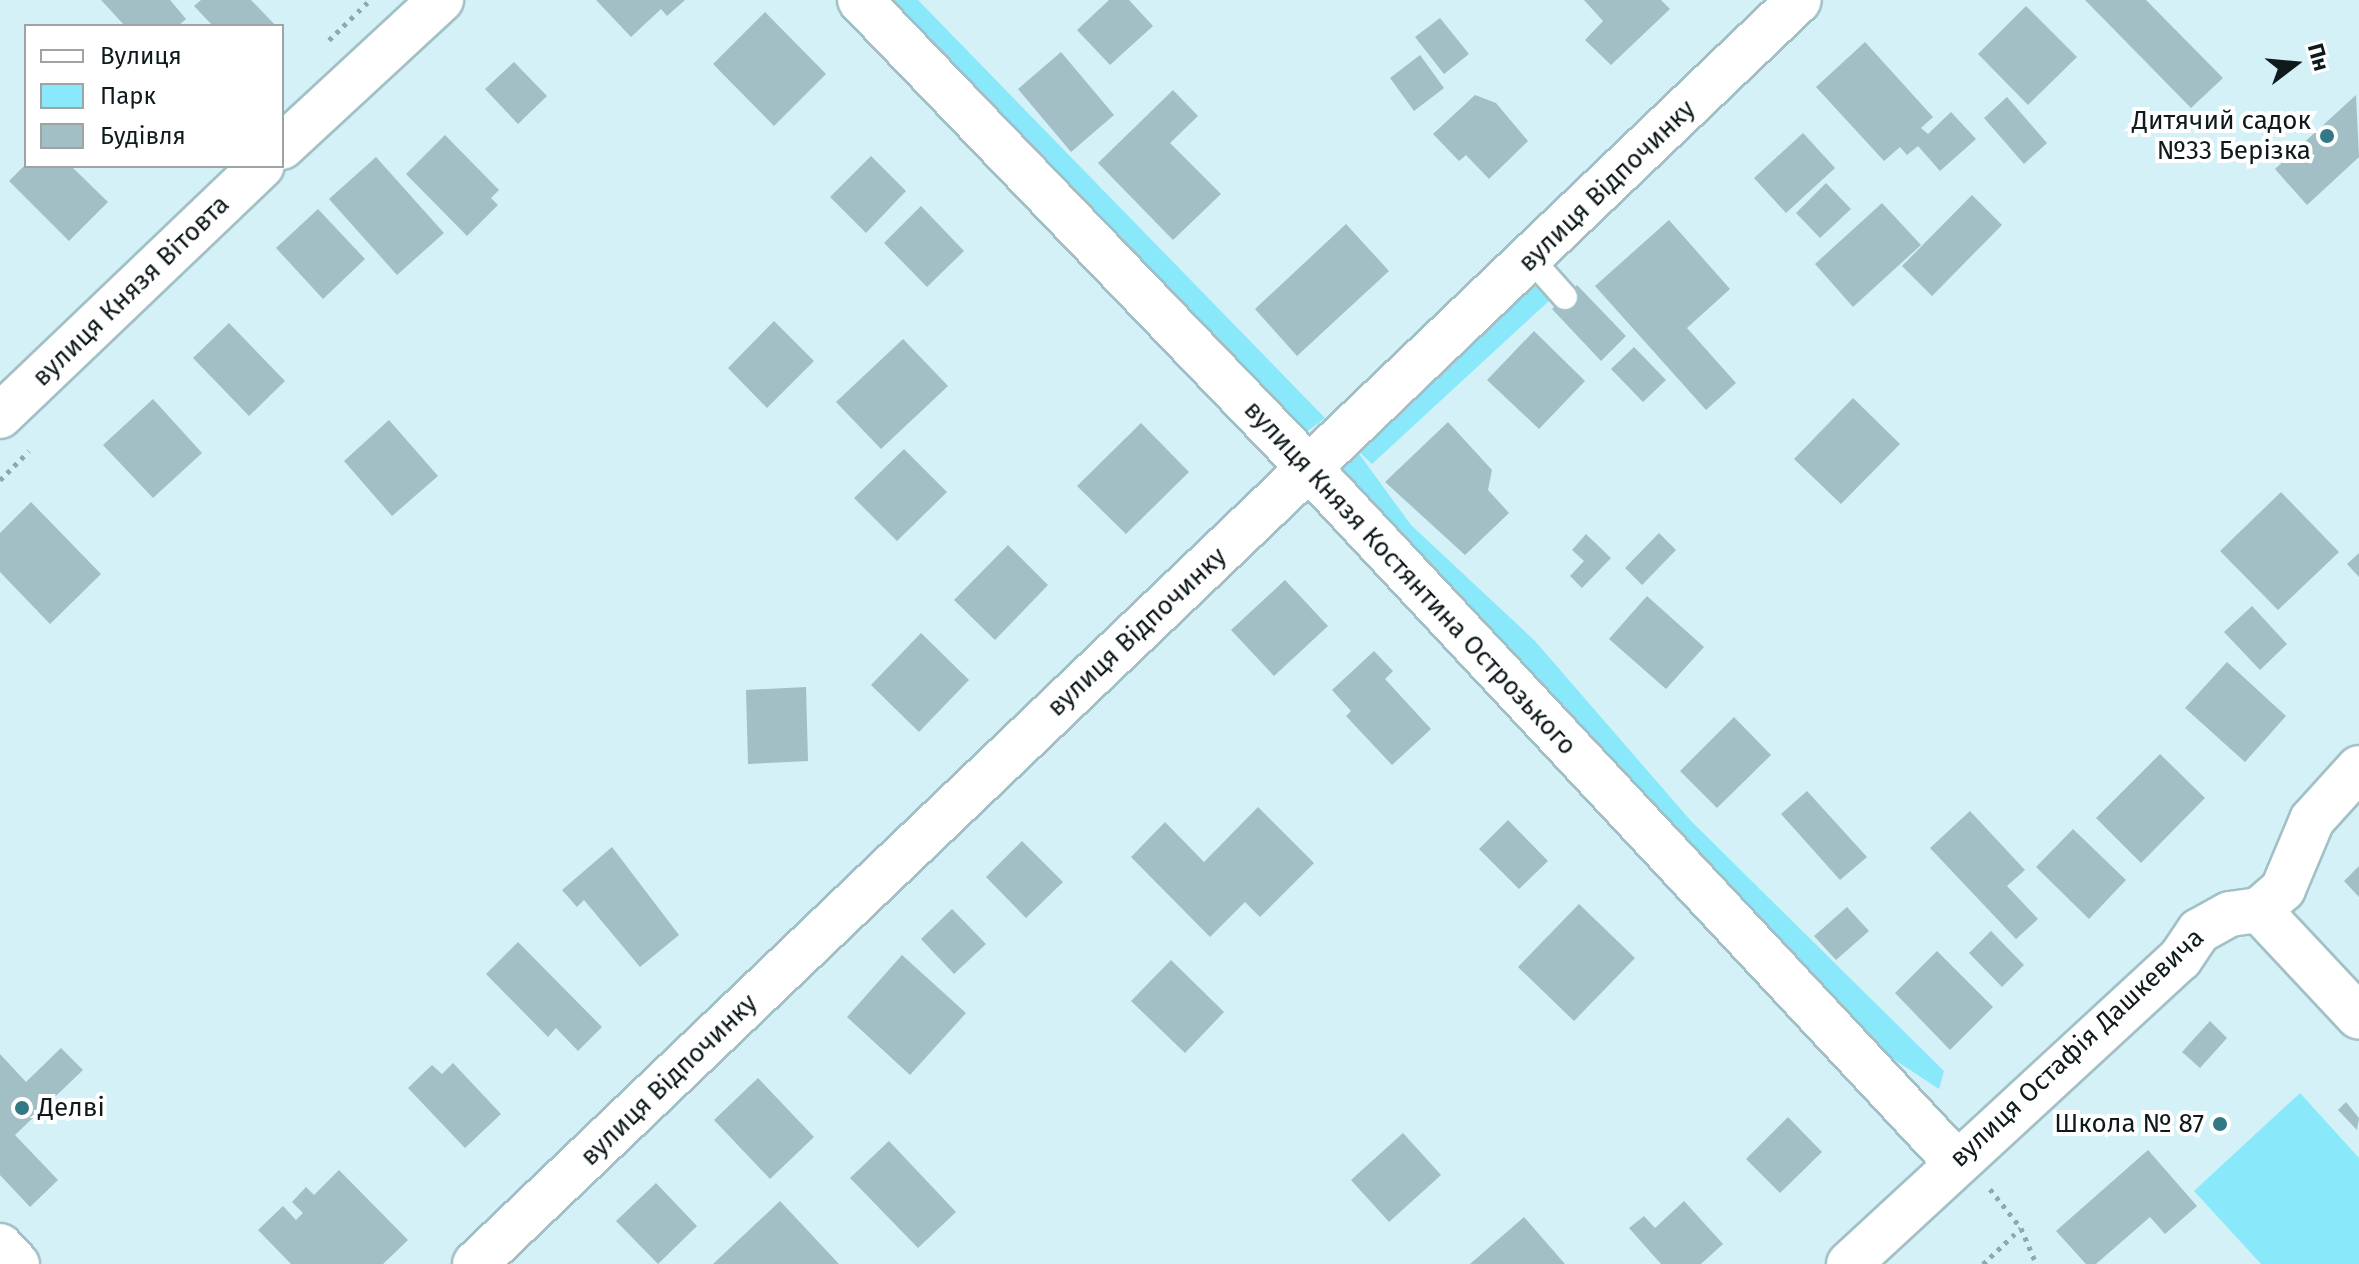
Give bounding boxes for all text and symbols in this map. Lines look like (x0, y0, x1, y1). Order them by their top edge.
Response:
legend (24, 24, 284, 168)
north arrow (2255, 24, 2335, 104)
text: Пн (2302, 40, 2335, 74)
text: Вулиця (100, 42, 182, 70)
text: Парк (100, 82, 156, 110)
street label: вулиця Відпочинку (1512, 94, 1702, 278)
place label: Дитячий садок №33 Берізка (2132, 105, 2311, 166)
text: Будівля (100, 122, 186, 150)
marker: Дитячий садок №33 Берізка (2318, 127, 2336, 145)
street label: вулиця Князя Вітовта (26, 189, 236, 393)
street label: вулиця Князя Костянтина Острозького (1237, 394, 1583, 762)
street label: вулиця Відпочинку (1041, 541, 1233, 723)
street label: вулиця Остафія Дашкевича (1944, 922, 2210, 1174)
street label: вулиця Відпочинку (574, 988, 764, 1172)
place label: Делві (38, 1092, 105, 1124)
marker: Делві (13, 1099, 31, 1117)
place label: Школа № 87 (2054, 1108, 2204, 1140)
marker: Школа № 87 (2211, 1115, 2229, 1133)

